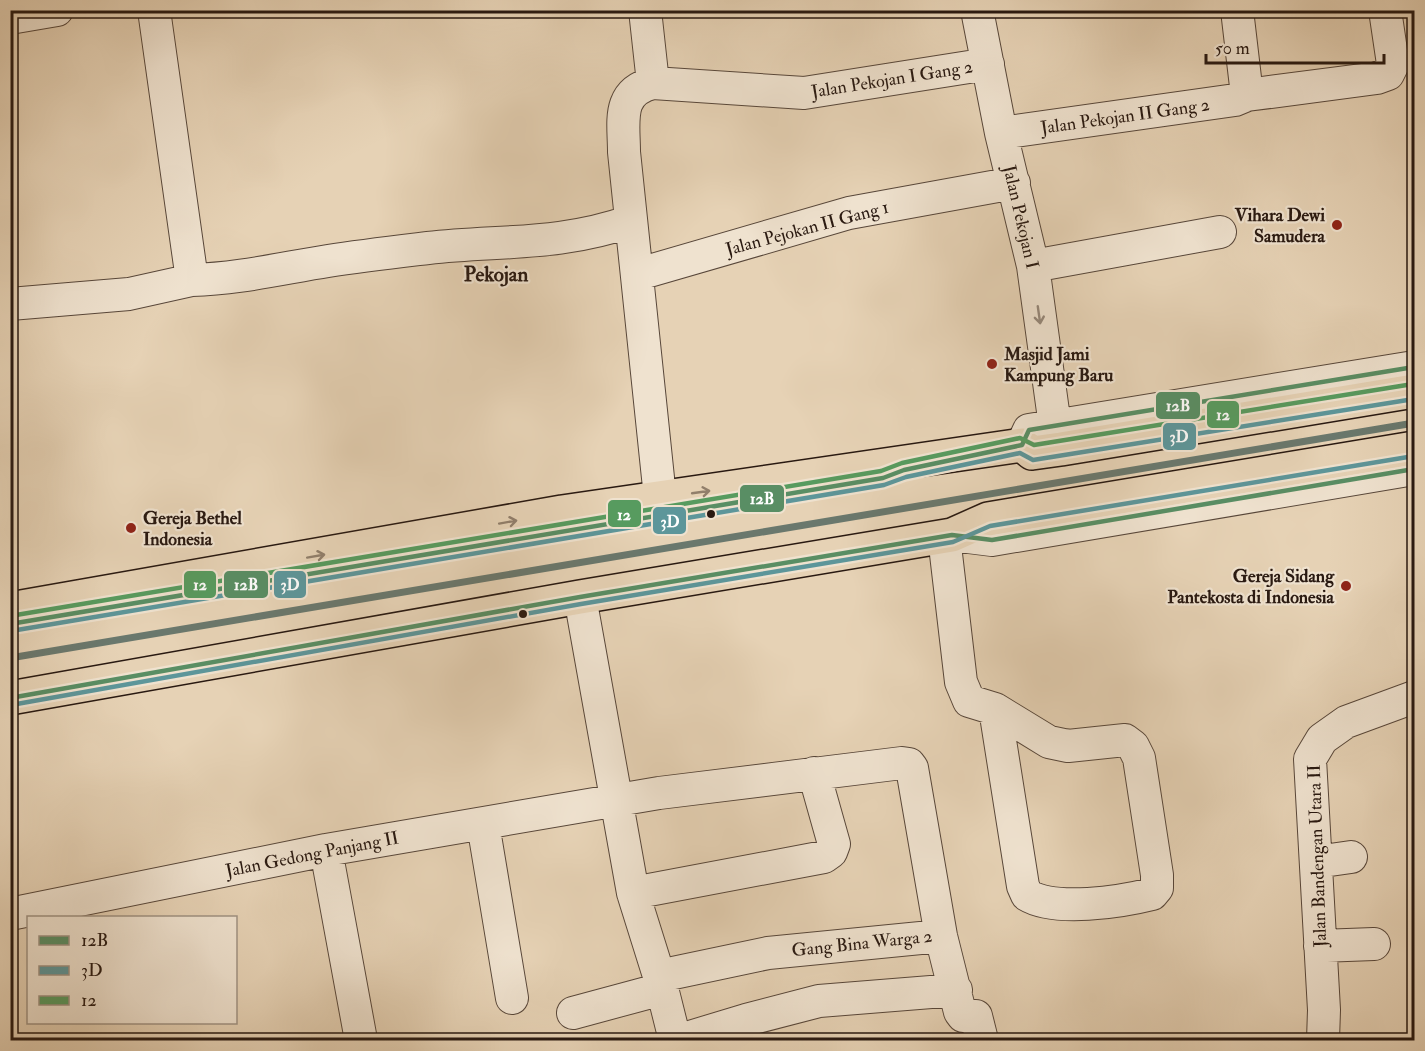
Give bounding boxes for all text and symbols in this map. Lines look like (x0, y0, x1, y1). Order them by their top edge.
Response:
scale bar (1206, 27, 1384, 65)
text: 50 m (1215, 37, 1250, 60)
street label: Jalan Pekojan I Gang 2 (809, 55, 974, 104)
street label: Jalan Pekojan II Gang 2 (1038, 93, 1211, 140)
street label: Jalan Pekojan I (997, 162, 1044, 271)
street label: Jalan Pejokan II Gang 1 (722, 196, 891, 262)
place label: Vihara Dewi Samudera (1234, 204, 1326, 248)
marker: Vihara Dewi Samudera (1330, 218, 1344, 232)
district label: Pekojan (464, 261, 528, 288)
one-way arrow (1034, 304, 1045, 324)
place label: Masjid Jami Kampung Baru (1003, 343, 1114, 387)
marker: Masjid Jami Kampung Baru (985, 357, 999, 371)
line badge: 12B (1155, 391, 1201, 420)
text: 12B (1166, 396, 1190, 416)
line badge: 12 (1206, 400, 1240, 429)
text: 12 (1216, 405, 1230, 425)
line badge: 3D (1162, 422, 1197, 451)
text: 3D (1169, 427, 1189, 447)
line badge: 12B (739, 484, 785, 513)
one-way arrow (691, 486, 710, 497)
text: 12B (750, 489, 774, 509)
line badge: 12 (607, 499, 642, 528)
text: 12 (617, 505, 631, 525)
line badge: 3D (652, 506, 687, 535)
place label: Gereja Bethel Indonesia (143, 507, 242, 551)
unlabelled marker (705, 508, 717, 520)
text: 3D (660, 512, 680, 532)
one-way arrow (498, 516, 518, 527)
marker: Gereja Bethel Indonesia (124, 521, 138, 535)
one-way arrow (306, 550, 326, 561)
place label: Gereja Sidang Pantekosta di Indonesia (1167, 565, 1335, 609)
line badge: 12 (183, 570, 217, 599)
line badge: 12B (223, 570, 269, 599)
line badge: 3D (273, 570, 307, 599)
text: 12 (193, 575, 207, 595)
text: 12B (234, 575, 258, 595)
text: 3D (280, 575, 300, 595)
marker: Gereja Sidang Pantekosta di Indonesia (1339, 579, 1353, 593)
unlabelled marker (517, 608, 529, 620)
street label: Jalan Bandengan Utara II (1303, 764, 1332, 949)
street label: Jalan Gedong Panjang II (222, 826, 401, 883)
legend (27, 916, 237, 1024)
street label: Gang Bina Warga 2 (791, 925, 934, 962)
text: 12B (81, 929, 108, 952)
text: 3D (81, 959, 103, 982)
text: 12 (81, 989, 97, 1012)

